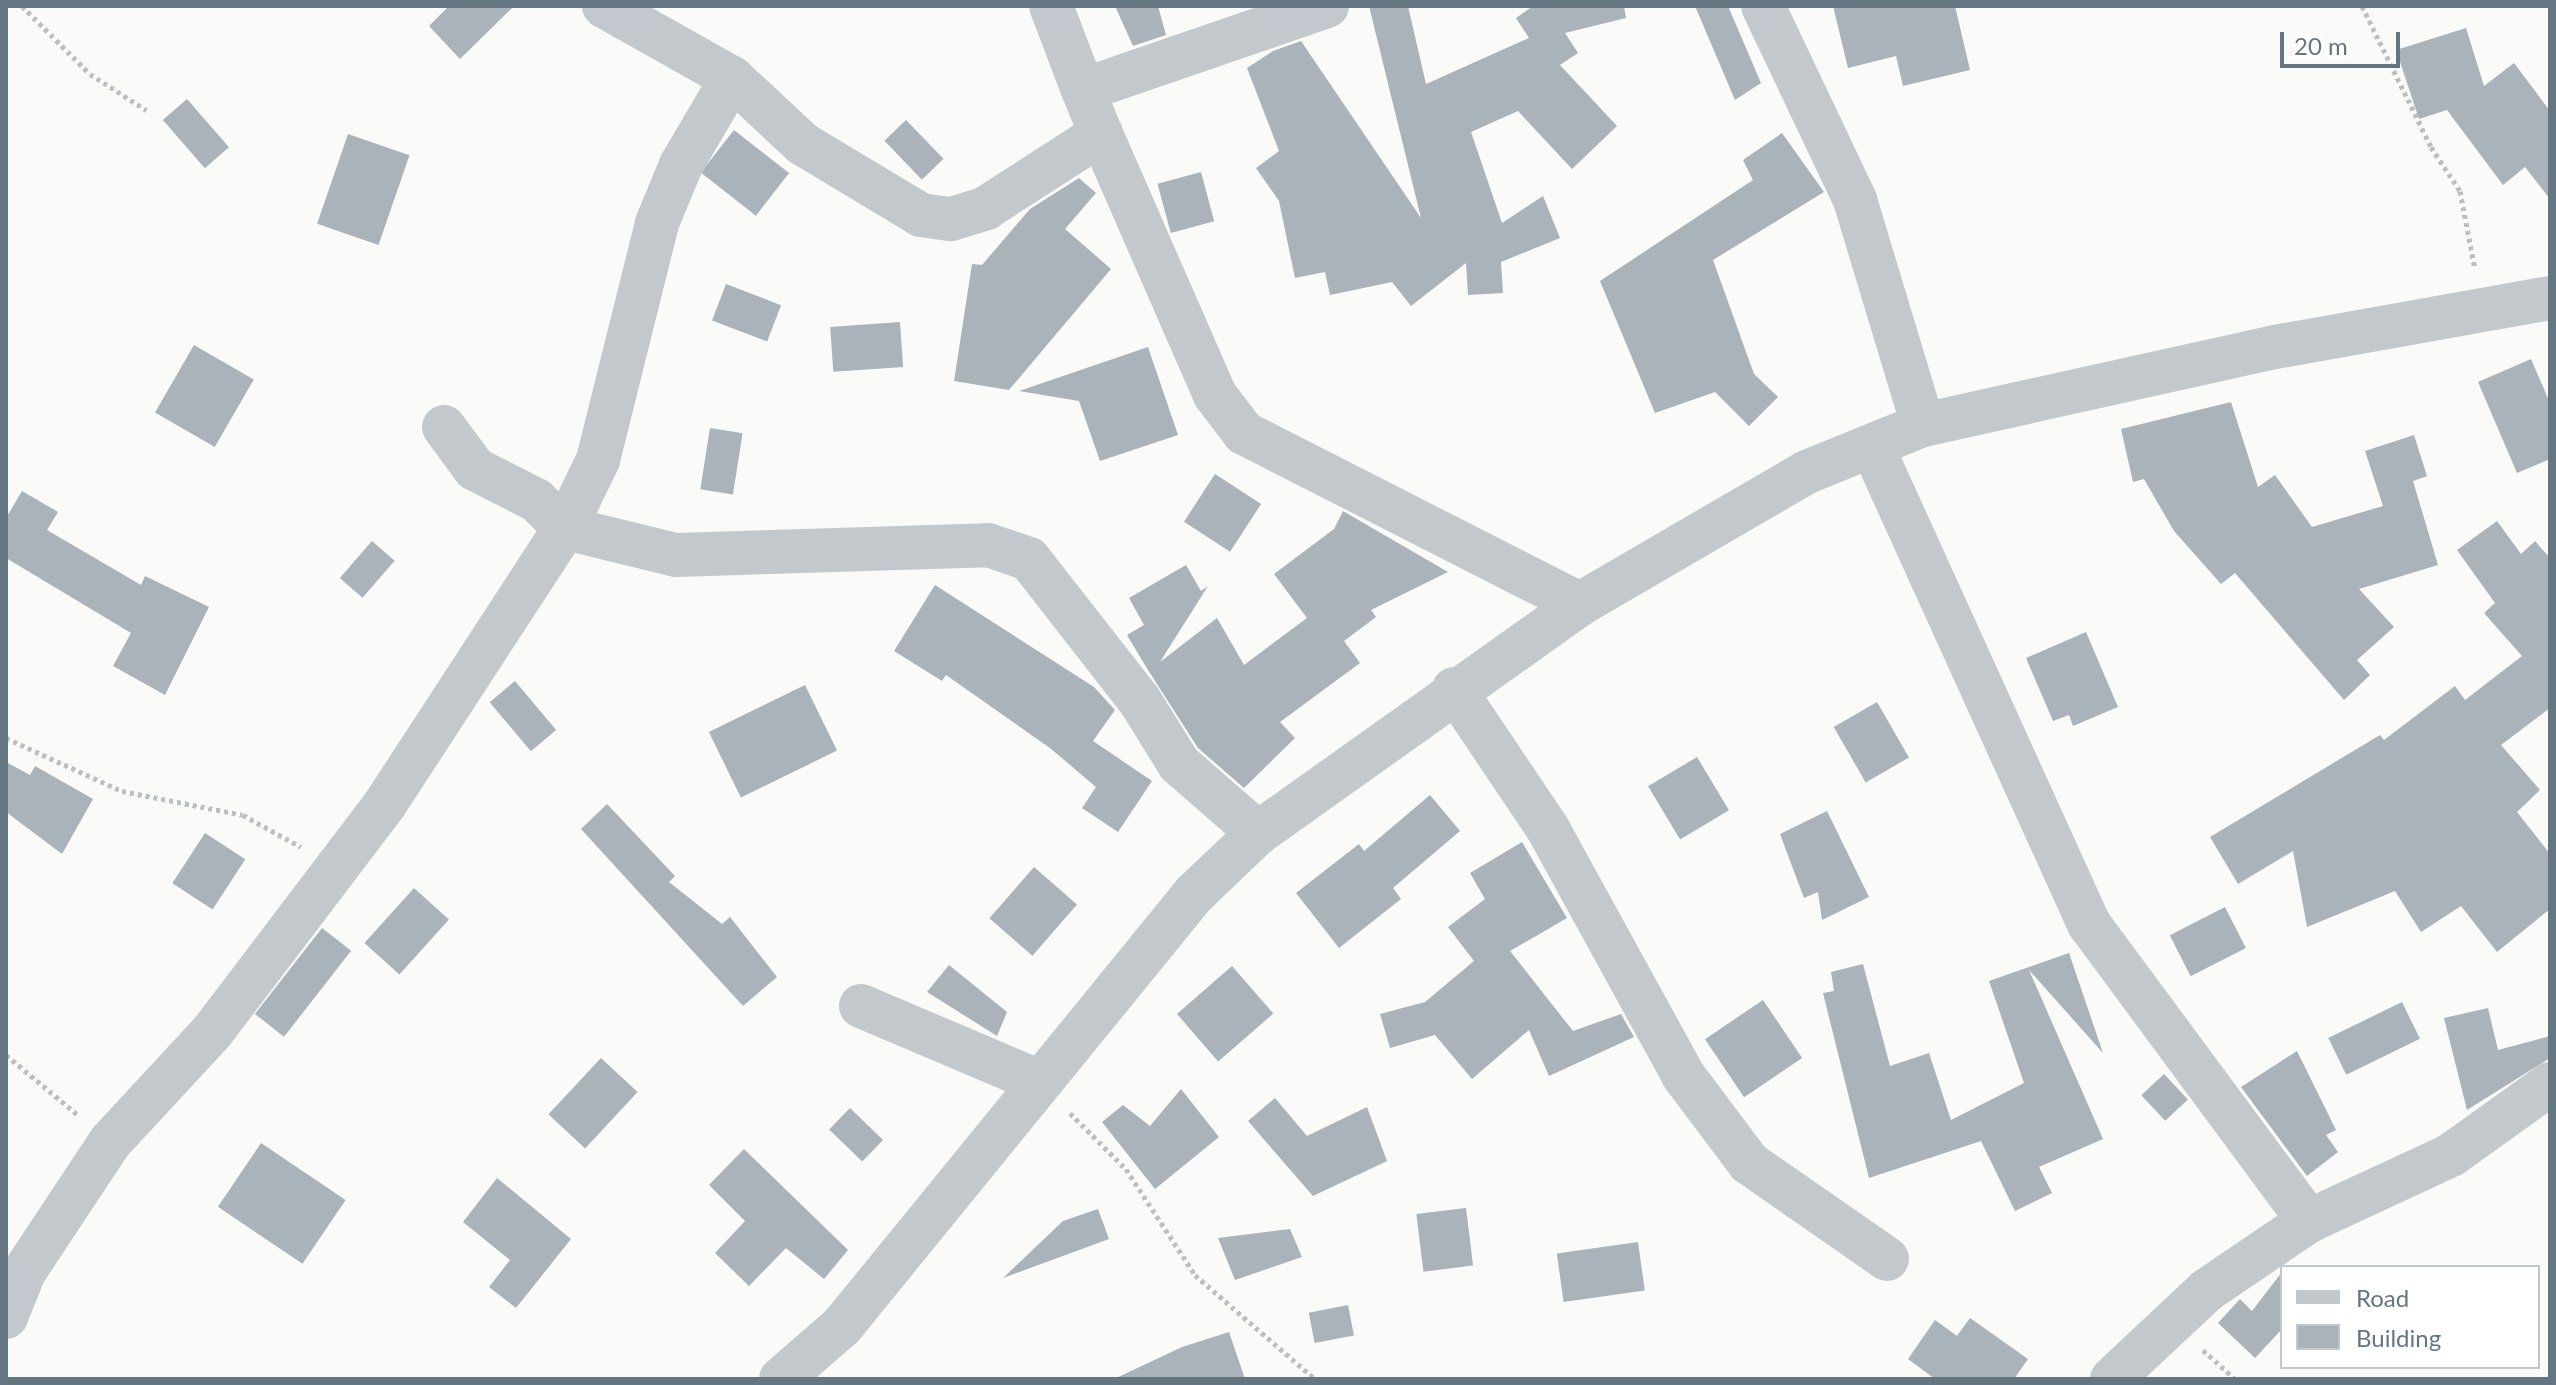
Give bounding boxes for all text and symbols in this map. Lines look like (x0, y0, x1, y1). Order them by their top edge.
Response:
scale bar (2284, 16, 2404, 66)
text: 20 m (2294, 31, 2348, 60)
legend (2280, 1265, 2540, 1369)
text: Road (2356, 1283, 2409, 1312)
text: Building (2356, 1323, 2441, 1352)

